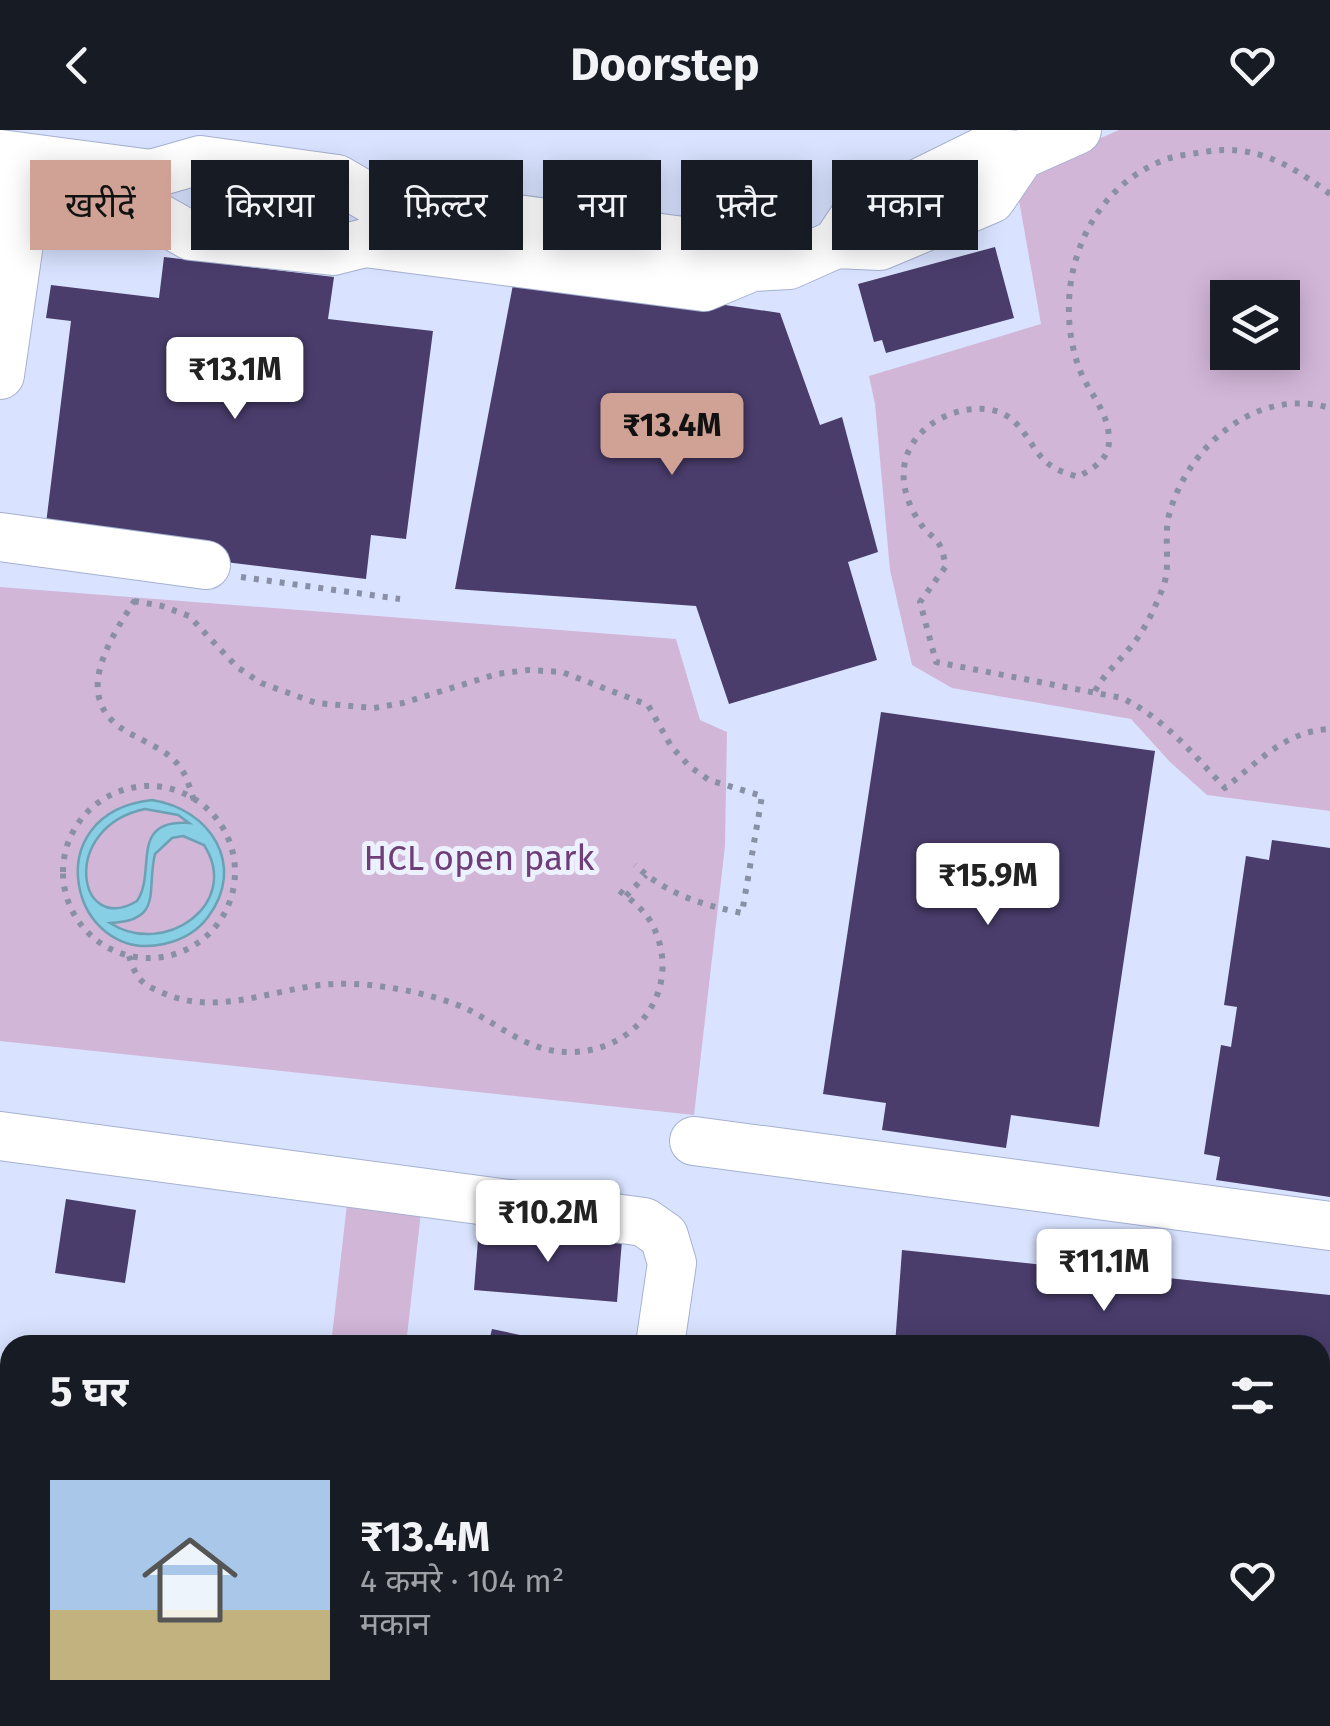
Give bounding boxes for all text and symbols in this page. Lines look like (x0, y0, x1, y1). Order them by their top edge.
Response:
icon: back (50, 38, 105, 93)
text: Doorstep (570, 38, 760, 92)
icon: heart (1225, 38, 1280, 93)
chip: खरीदें (30, 160, 171, 250)
chip: किराया (191, 160, 349, 250)
chip: फ़िल्टर (369, 160, 523, 250)
chip: नया (543, 160, 661, 250)
chip: फ़्लैट (681, 160, 812, 250)
chip: मकान (832, 160, 978, 250)
map controls (1210, 280, 1300, 370)
button: layers (1210, 280, 1300, 370)
pin: ₹13.1M (154, 337, 316, 422)
text: ₹13.1M (188, 350, 282, 388)
pin: ₹13.4M (591, 393, 753, 478)
text: ₹13.4M (622, 406, 722, 444)
park label: HCL open park (363, 837, 595, 879)
pin: ₹15.9M (907, 843, 1069, 928)
text: ₹15.9M (938, 856, 1038, 894)
pin: ₹10.2M (467, 1180, 629, 1265)
text: ₹10.2M (498, 1193, 598, 1231)
pin: ₹11.1M (1023, 1229, 1185, 1314)
text: ₹11.1M (1059, 1242, 1149, 1280)
text: 5 घर (50, 1367, 128, 1417)
icon: filters (1225, 1368, 1280, 1423)
text: ₹13.4M (360, 1512, 490, 1562)
icon: home (130, 1520, 250, 1640)
icon: heart (1225, 1553, 1280, 1608)
text: 4 कमरे · 104 m² (360, 1562, 564, 1600)
text: मकान (360, 1605, 430, 1643)

